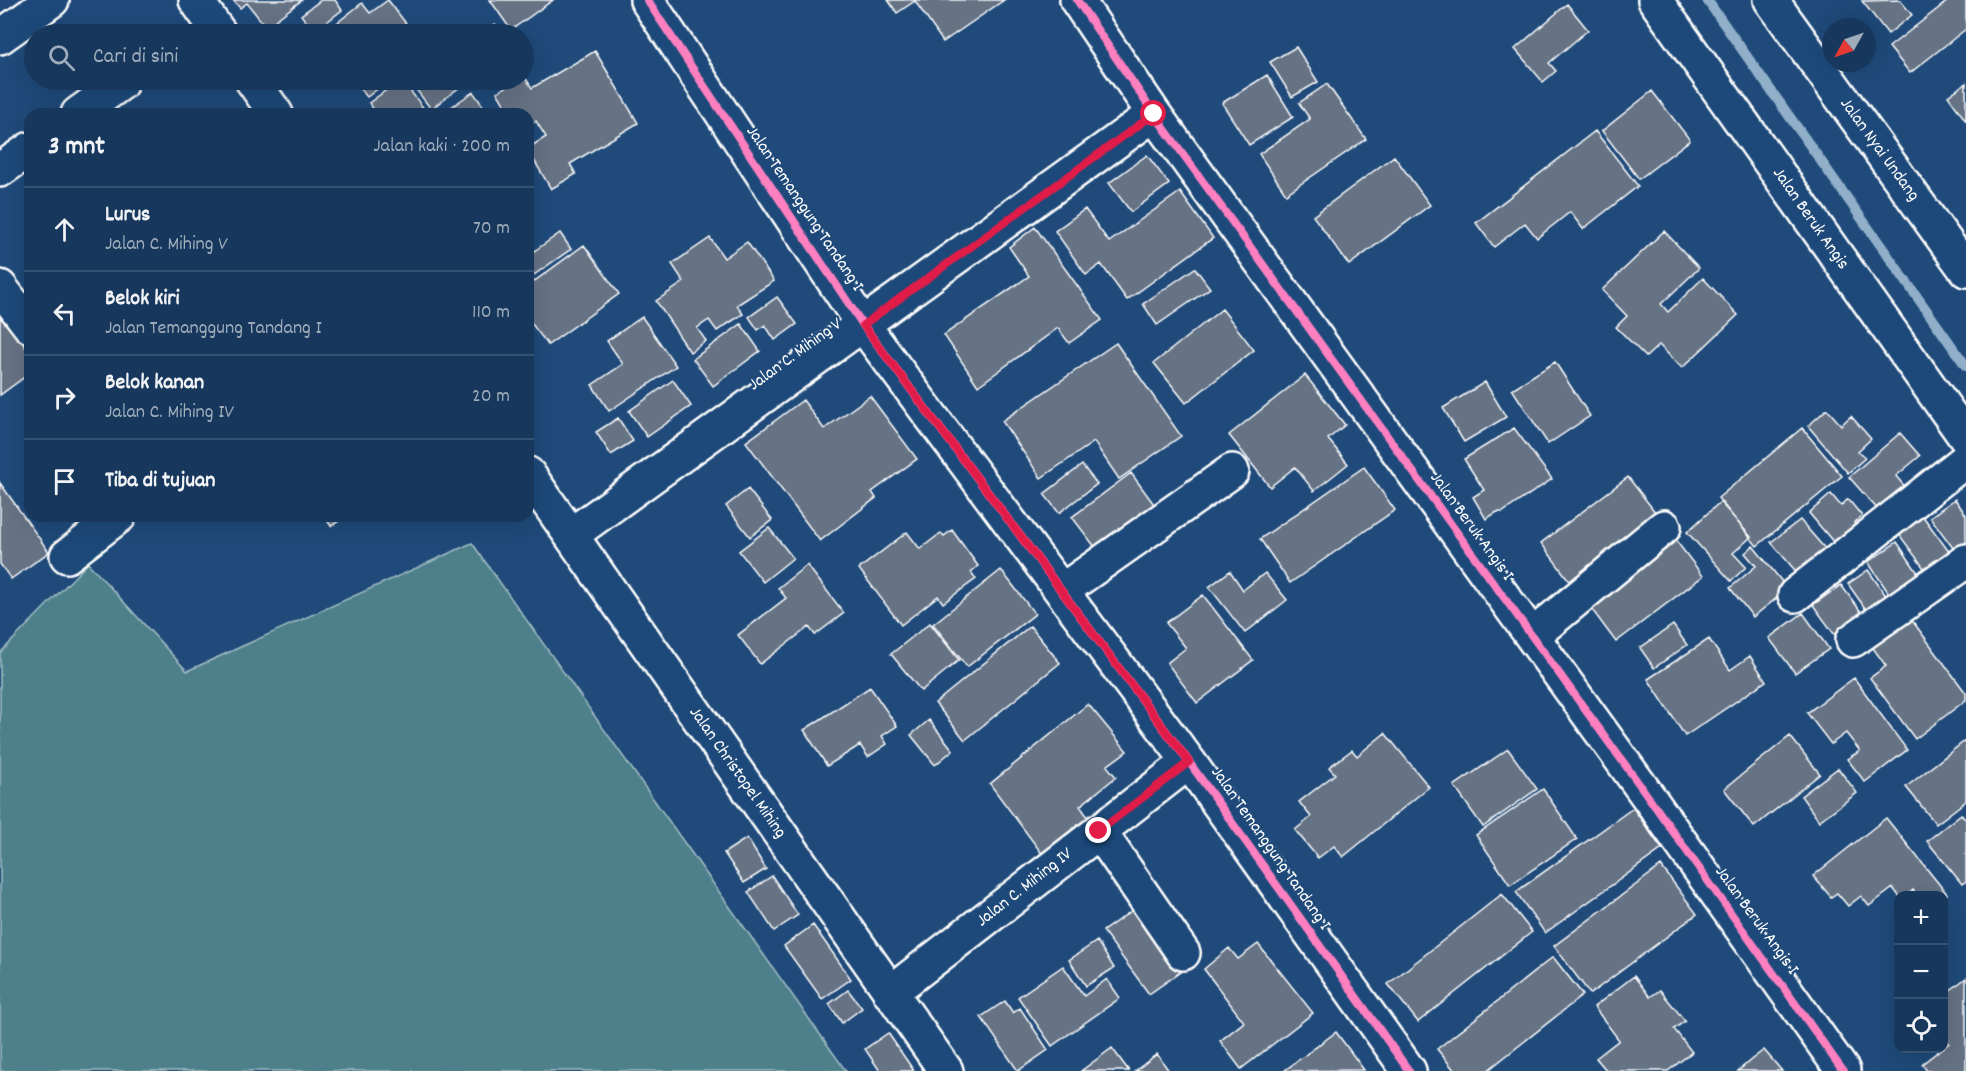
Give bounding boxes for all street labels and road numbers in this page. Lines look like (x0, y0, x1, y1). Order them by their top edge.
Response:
street label: Jalan Nyai Undang (1833, 93, 1925, 207)
street label: Jalan Temanggung Tandang I (739, 121, 869, 297)
street label: Jalan Beruk Angis (1766, 163, 1854, 275)
street label: Jalan C. Mihing V (744, 312, 848, 398)
street label: Jalan Beruk Angis I (1423, 467, 1519, 587)
street label: Jalan Christopel Mihing (682, 702, 792, 844)
street label: Jalan Temanggung Tandang I (1204, 762, 1336, 936)
street label: Jalan C. Mihing IV (972, 842, 1079, 934)
street label: Jalan Beruk Angis I (1708, 861, 1804, 981)

